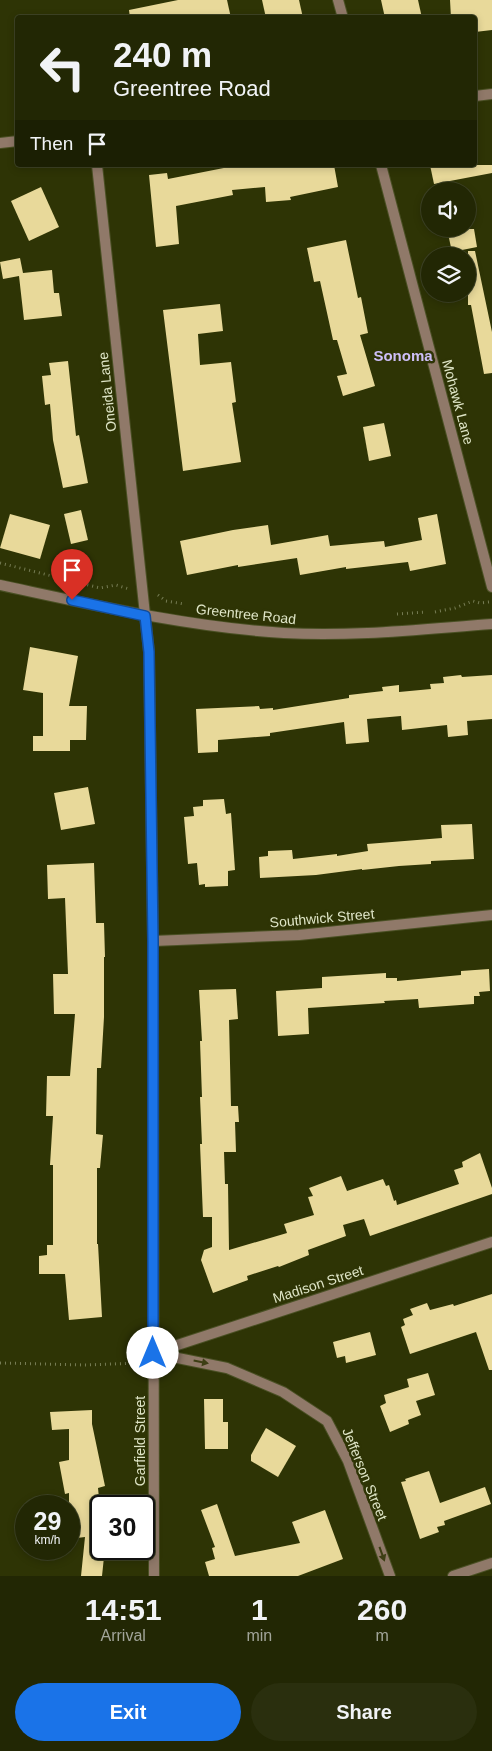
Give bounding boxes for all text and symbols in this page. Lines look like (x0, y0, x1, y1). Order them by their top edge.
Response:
icon: left (30, 35, 95, 100)
text: 240 m (113, 35, 212, 74)
text: Greentree Road (113, 76, 271, 101)
icon: arrive (83, 130, 111, 158)
text: Then (30, 133, 73, 154)
map controls (421, 182, 476, 302)
button: sound (421, 182, 476, 237)
button: layers (421, 247, 476, 302)
district label: Sonoma (373, 347, 433, 364)
street label: Oneida Lane (95, 351, 119, 433)
street label: Mohawk Lane (439, 358, 477, 446)
pin (51, 549, 93, 600)
icon: arrive (58, 556, 86, 584)
street label: Greentree Road (195, 601, 297, 627)
street label: Southwick Street (269, 905, 375, 931)
street label: Madison Street (271, 1262, 365, 1306)
position arrow (126, 1326, 178, 1378)
one-way arrow (193, 1359, 209, 1367)
street label: Garfield Street (132, 1396, 148, 1486)
street label: Jefferson Street (339, 1425, 391, 1523)
speed limit sign: 30 (90, 1495, 155, 1560)
text: 29 (34, 1507, 61, 1535)
text: km/h (34, 1533, 61, 1547)
one-way arrow (378, 1547, 386, 1562)
text: 14:51 (85, 1593, 162, 1626)
text: 1 (251, 1593, 268, 1626)
text: 260 (357, 1593, 407, 1626)
text: Arrival (101, 1627, 146, 1644)
text: min (246, 1627, 272, 1644)
text: m (375, 1627, 389, 1644)
button: Exit (15, 1683, 241, 1741)
button: Share (251, 1683, 477, 1741)

